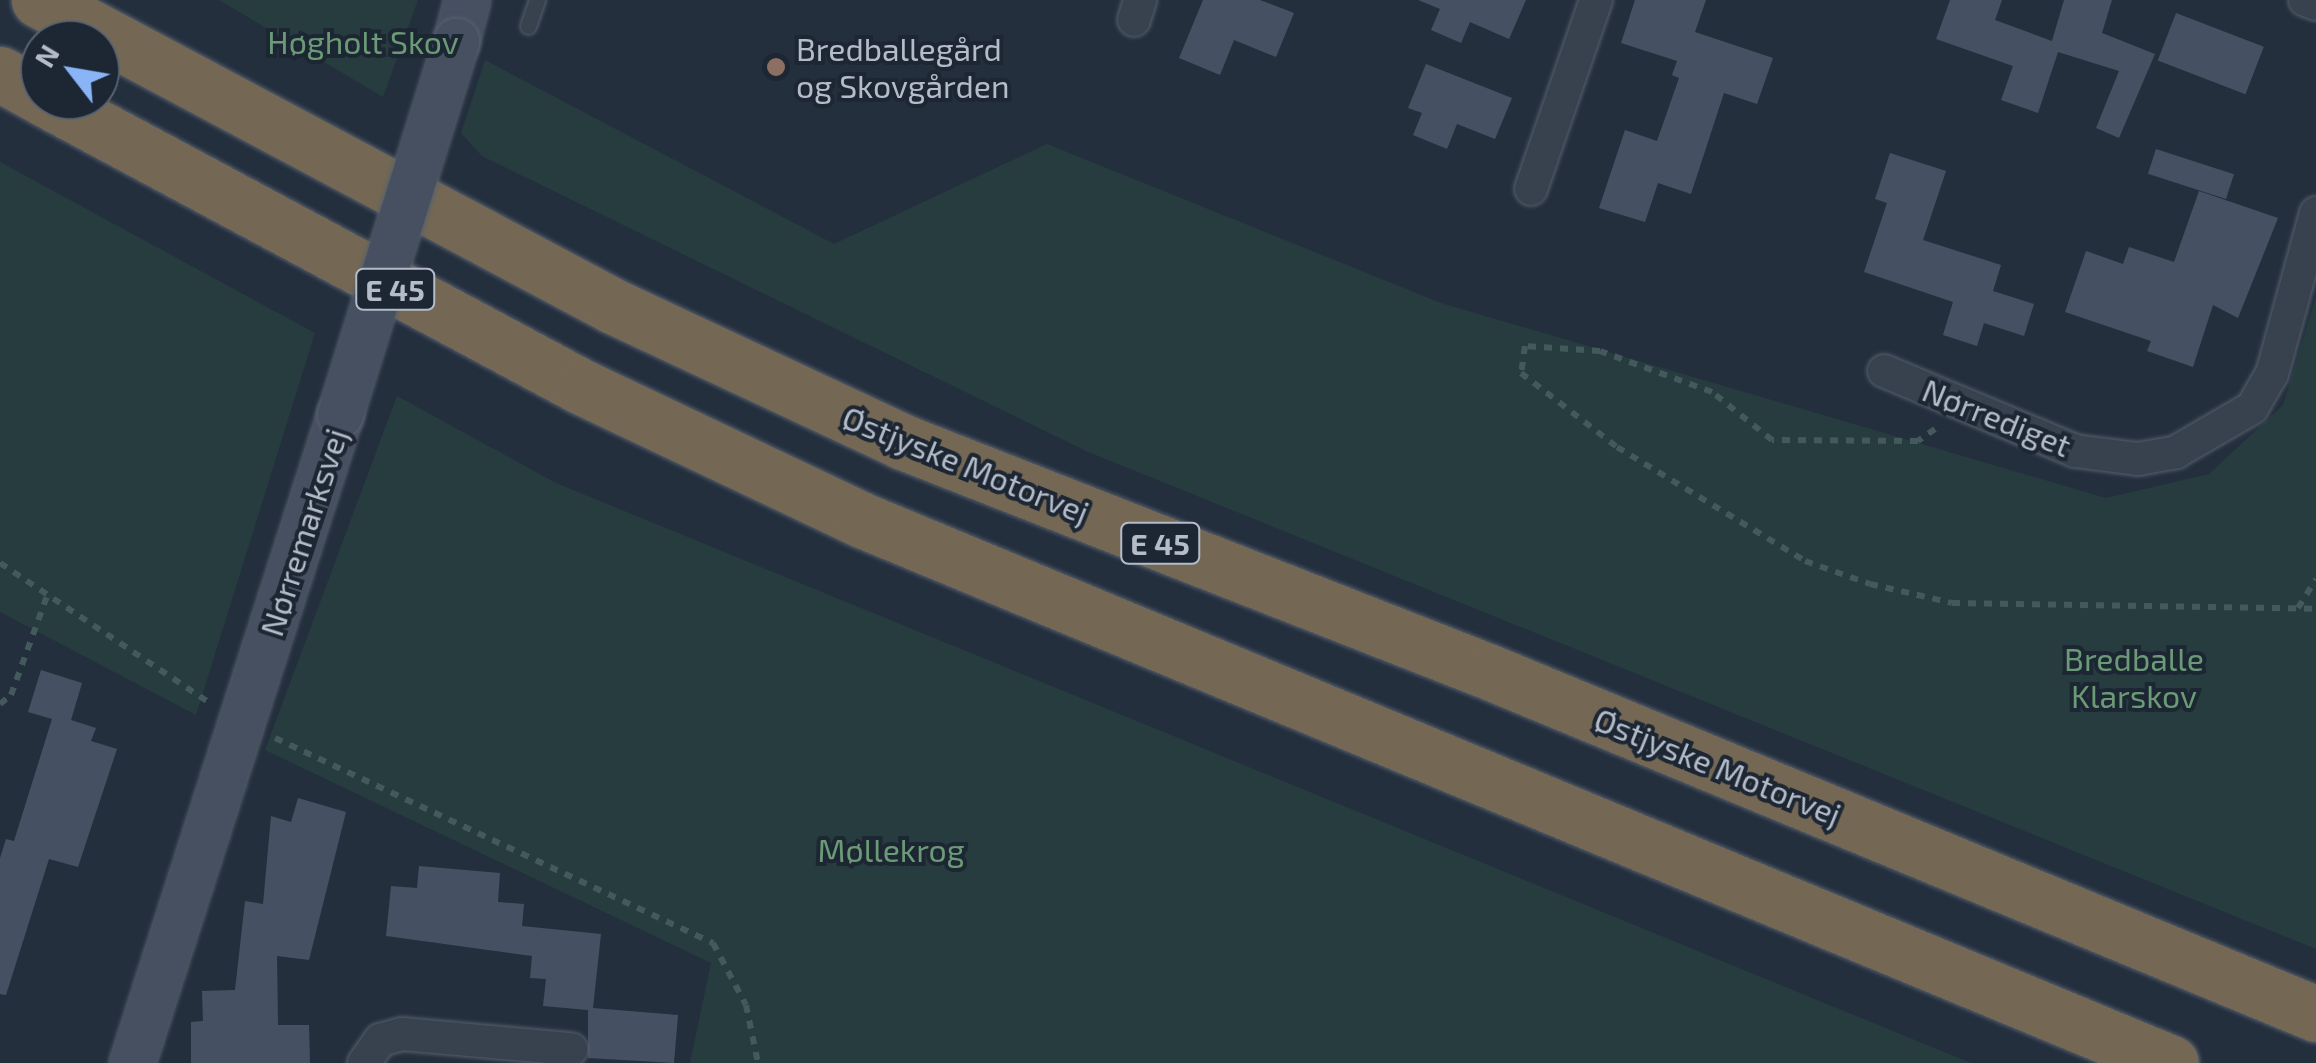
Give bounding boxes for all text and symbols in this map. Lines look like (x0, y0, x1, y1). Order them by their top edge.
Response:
north arrow (20, 20, 120, 120)
park label: Høgholt Skov (267, 22, 459, 60)
place label: Bredballegård og Skovgården (796, 30, 1010, 105)
text: N (26, 38, 66, 73)
marker: Bredballegård og Skovgården (765, 56, 787, 78)
road number: E 45 (355, 264, 435, 314)
street label: Nørrediget (1917, 370, 2077, 464)
street label: Østjyske Motorvej (837, 397, 1095, 531)
street label: Nørremarksvej (251, 423, 355, 641)
road number: E 45 (1120, 518, 1200, 568)
park label: Bredballe Klarskov (2064, 640, 2204, 715)
street label: Østjyske Motorvej (1589, 699, 1847, 833)
park label: Møllekrog (817, 830, 965, 868)

